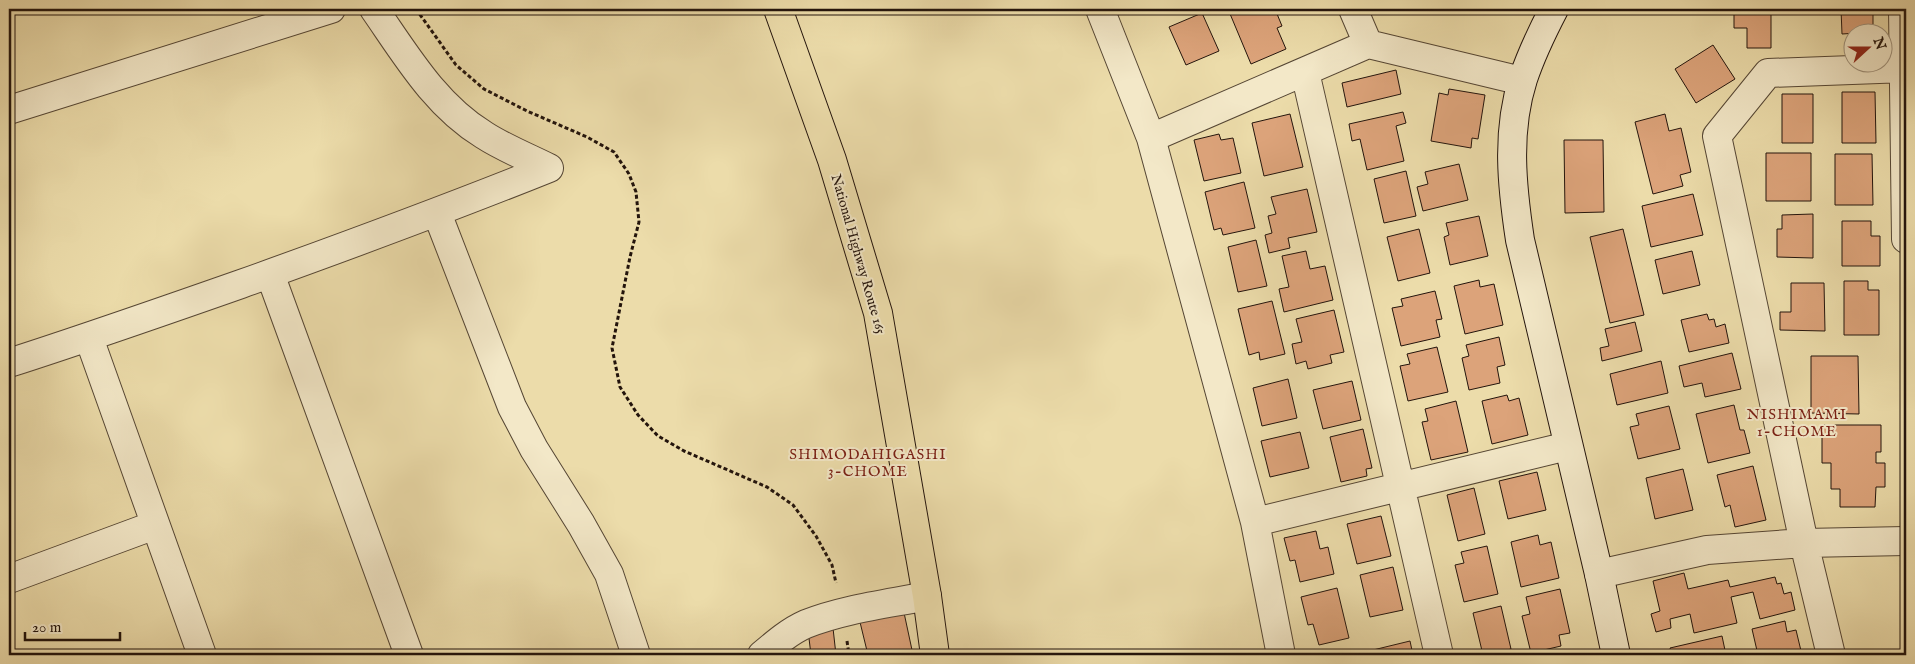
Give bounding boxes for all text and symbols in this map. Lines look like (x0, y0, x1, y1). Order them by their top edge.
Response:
north arrow (1842, 22, 1892, 72)
text: N (1868, 34, 1890, 53)
street label: National Highway Route 165 (827, 172, 890, 336)
district label: NISHIMAMI 1-CHOME (1747, 405, 1847, 441)
district label: SHIMODAHIGASHI 3-CHOME (789, 445, 947, 481)
scale bar (25, 609, 120, 641)
text: 20 m (32, 618, 62, 637)

